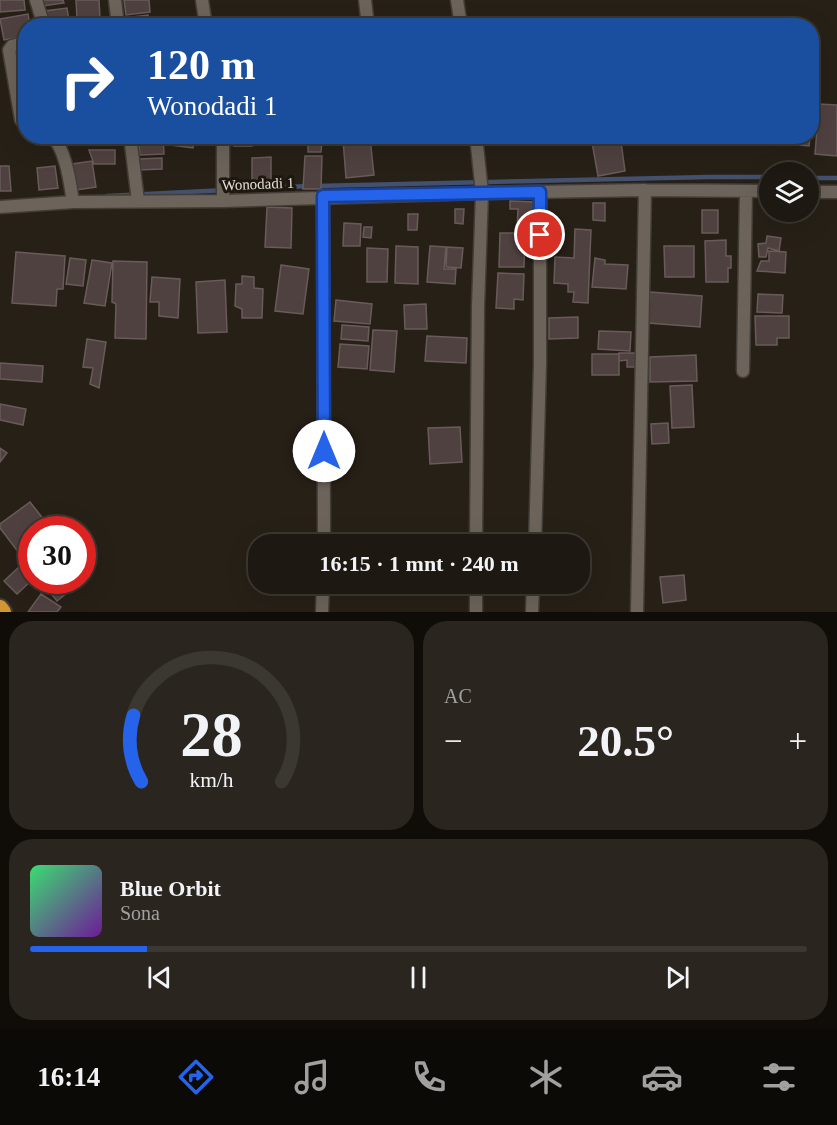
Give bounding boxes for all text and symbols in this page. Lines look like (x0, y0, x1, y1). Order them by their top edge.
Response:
icon: right (48, 42, 126, 120)
text: 120 m (147, 42, 256, 88)
text: Wonodadi 1 (147, 91, 278, 121)
map controls (759, 162, 819, 222)
button: layers (759, 162, 819, 222)
street label: Wonodadi 1 (221, 175, 295, 193)
pin (514, 209, 565, 260)
icon: arrive (523, 218, 556, 251)
position arrow (292, 419, 356, 483)
speed limit sign: 30 (18, 516, 96, 594)
text: 16:15 · 1 mnt · 240 m (319, 551, 519, 576)
text: AC (444, 685, 472, 707)
text: 28 (180, 700, 243, 769)
text: 20.5° (577, 716, 674, 766)
text: − (444, 723, 463, 759)
text: + (788, 723, 807, 759)
text: km/h (189, 769, 234, 793)
text: Blue Orbit (120, 876, 221, 901)
text: Sona (120, 902, 160, 924)
icon: previous (143, 961, 176, 994)
icon: pause (402, 961, 435, 994)
icon: next (661, 961, 694, 994)
icon: directions (175, 1056, 217, 1098)
icon: music (291, 1056, 333, 1098)
icon: phone (408, 1056, 450, 1098)
icon: climate (525, 1056, 567, 1098)
icon: car (641, 1056, 683, 1098)
icon: filters (758, 1056, 800, 1098)
text: 16:14 (37, 1062, 100, 1092)

